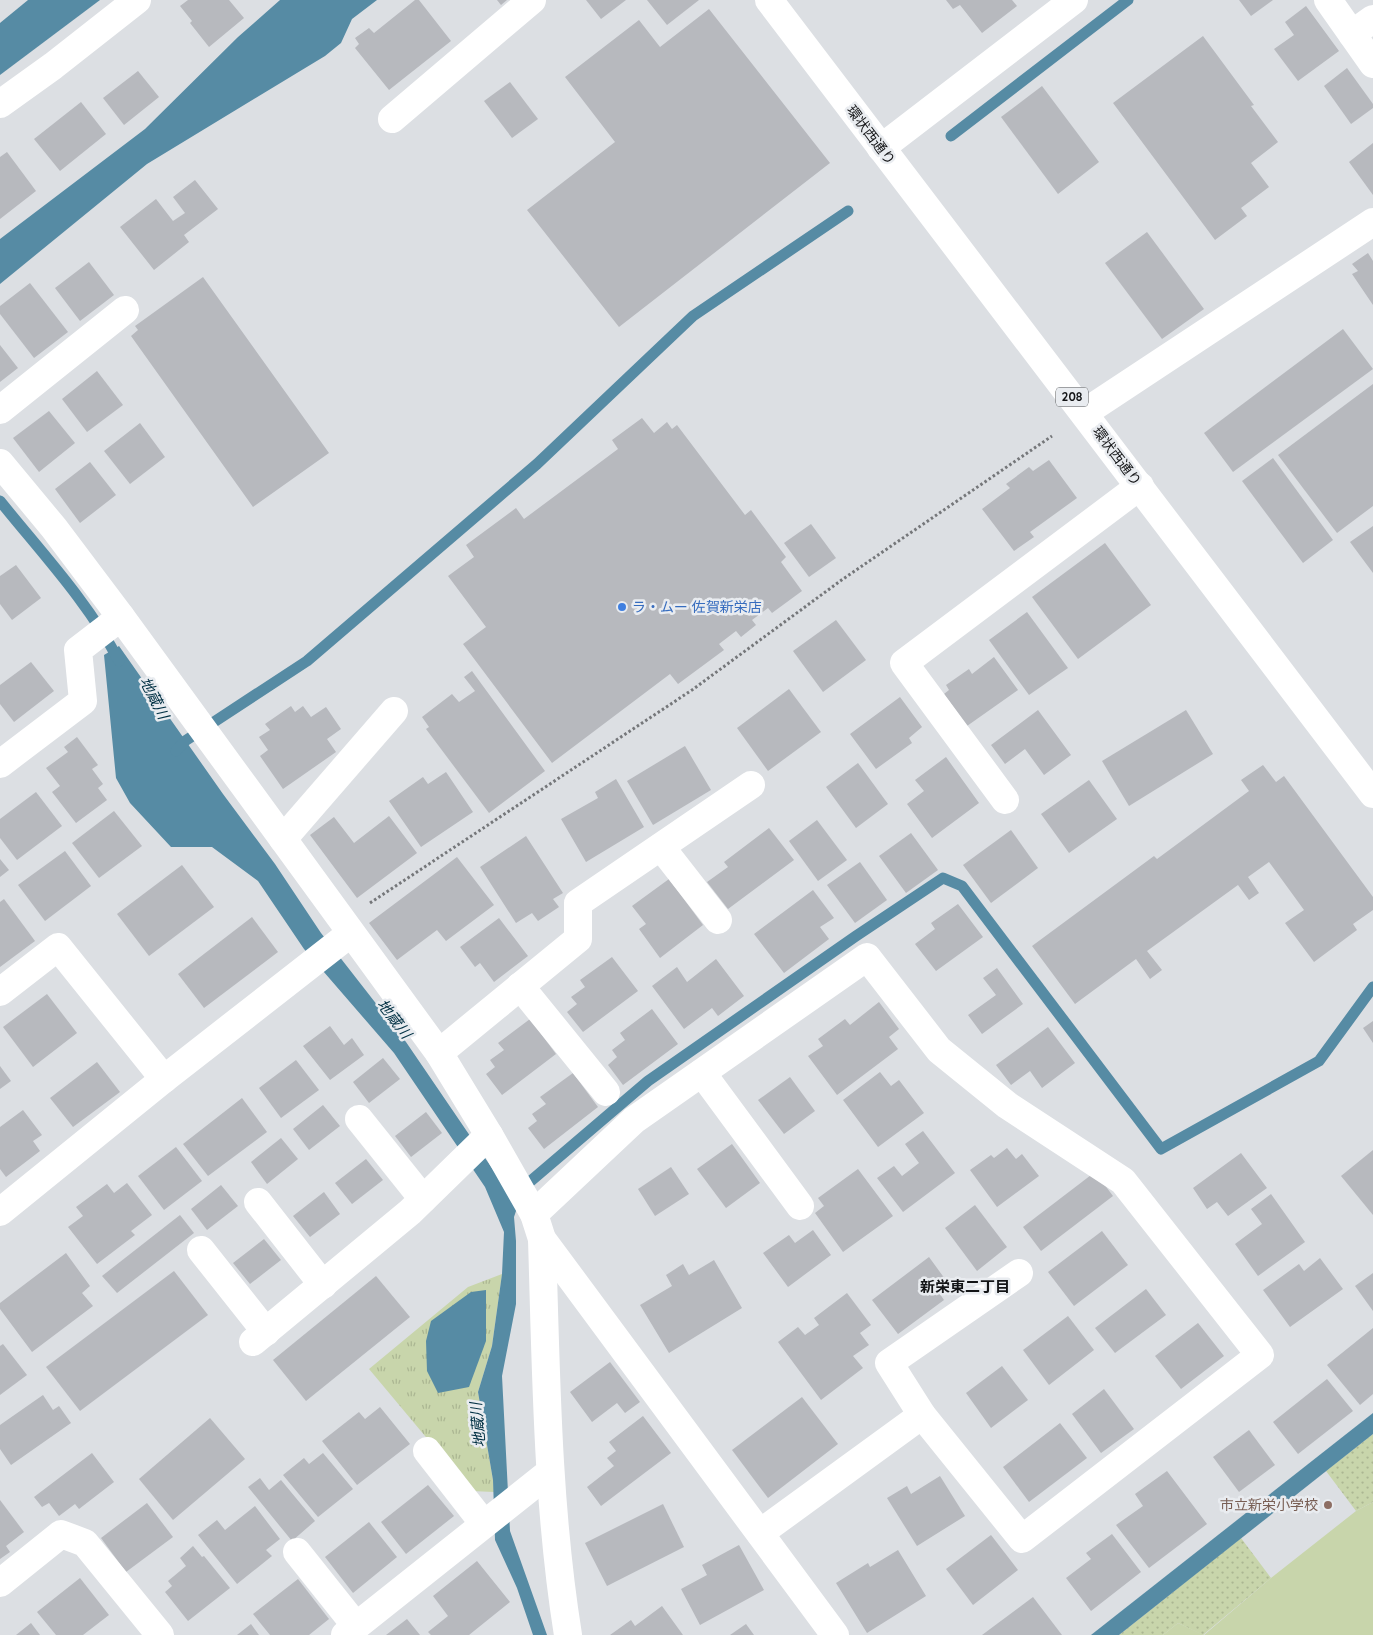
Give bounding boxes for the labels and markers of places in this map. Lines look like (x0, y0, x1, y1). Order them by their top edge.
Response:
place label: ラ・ムー 佐賀新栄店 (632, 598, 762, 616)
marker: ラ・ムー 佐賀新栄店 (616, 601, 628, 613)
place label: 市立新栄小学校 (1220, 1496, 1318, 1514)
marker: 市立新栄小学校 (1322, 1499, 1334, 1511)

